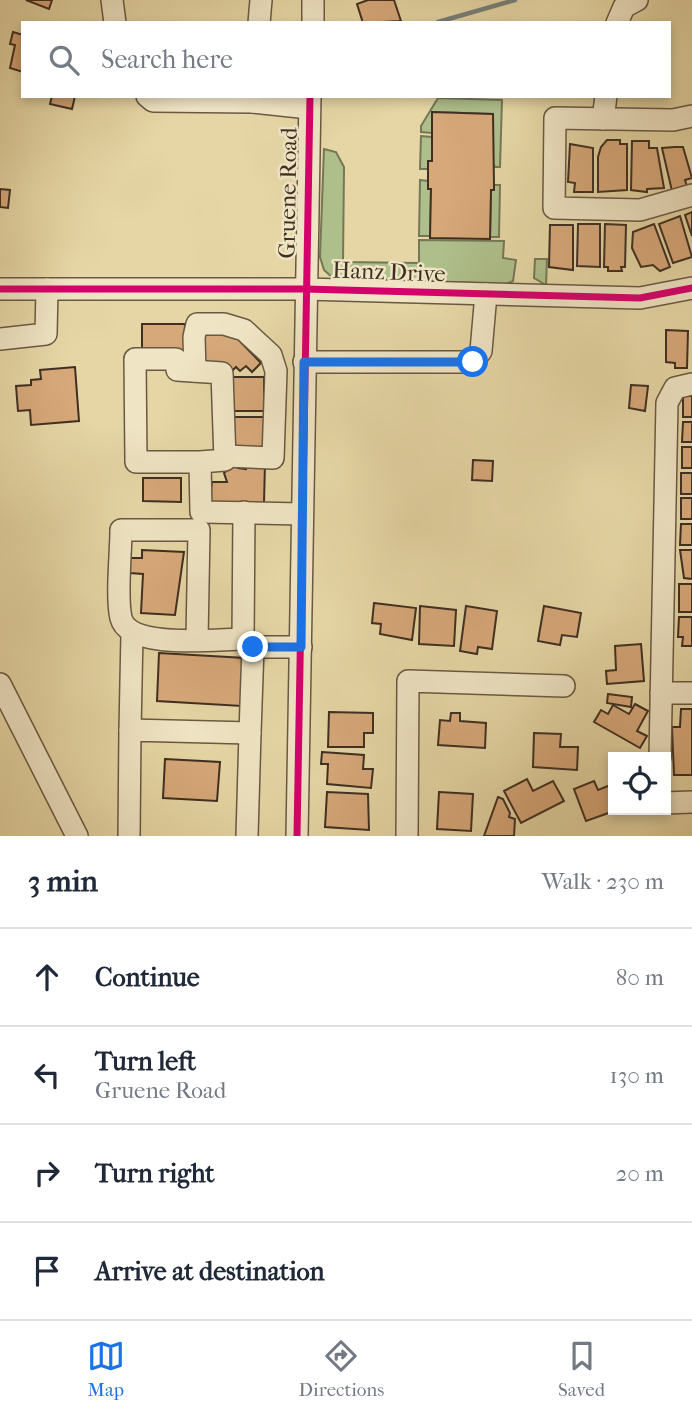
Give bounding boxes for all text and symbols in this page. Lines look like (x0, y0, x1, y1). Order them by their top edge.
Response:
search box (21, 21, 671, 98)
icon: search (45, 41, 83, 79)
text: Search here (101, 44, 233, 75)
street label: Gruene Road (273, 127, 303, 259)
street label: Hanz Drive (332, 257, 446, 287)
route start (457, 346, 488, 377)
route end (237, 631, 268, 662)
map controls (608, 752, 671, 815)
button: locate (608, 752, 671, 815)
text: 3 min (28, 864, 98, 899)
text: Walk · 230 m (542, 868, 664, 895)
icon: ahead (28, 958, 66, 996)
text: Continue (95, 962, 200, 993)
text: 80 m (616, 964, 664, 991)
text: Turn left (95, 1046, 196, 1077)
icon: left (28, 1056, 66, 1094)
text: 130 m (610, 1062, 664, 1089)
text: Gruene Road (95, 1077, 226, 1104)
icon: right (28, 1154, 66, 1192)
text: Turn right (95, 1158, 215, 1189)
text: 20 m (615, 1160, 664, 1187)
icon: arrive (28, 1252, 66, 1290)
text: Arrive at destination (95, 1256, 325, 1287)
tab: Map (87, 1337, 125, 1401)
tab: Directions (299, 1337, 384, 1401)
tab: Saved (558, 1337, 605, 1401)

